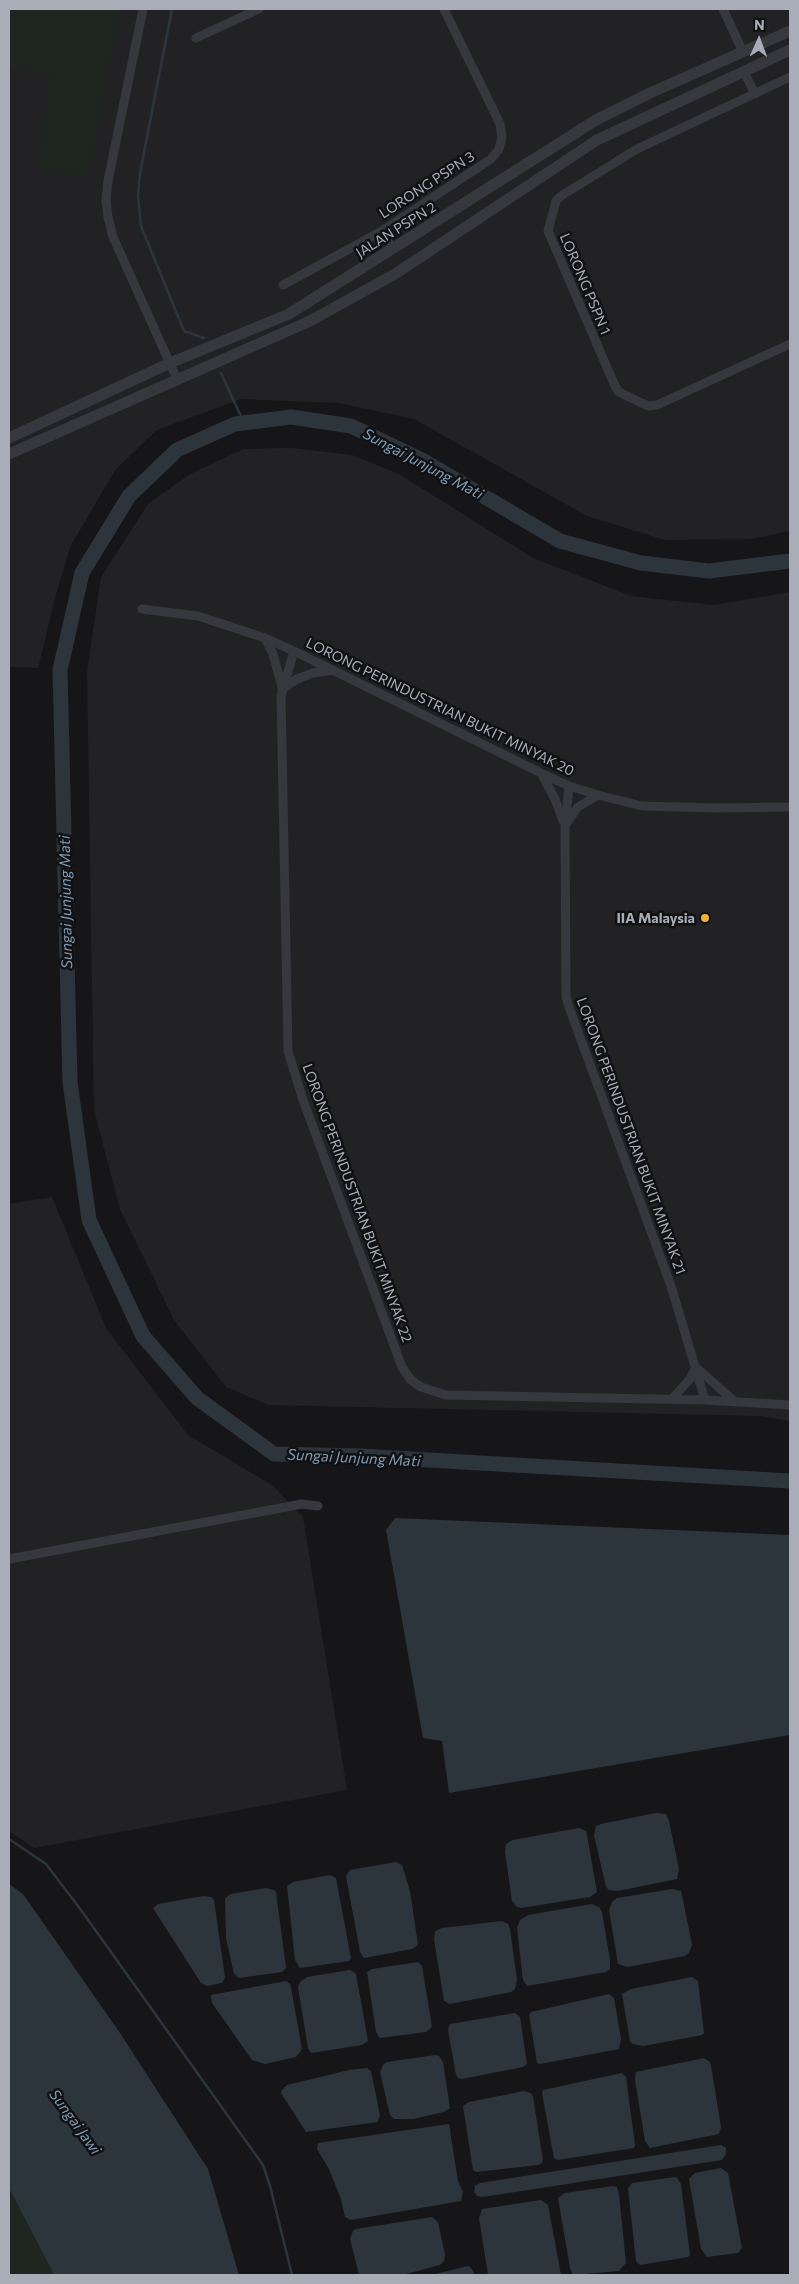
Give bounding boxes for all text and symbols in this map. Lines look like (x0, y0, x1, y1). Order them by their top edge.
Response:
north arrow (734, 15, 784, 65)
text: N (754, 16, 765, 33)
street label: LORONG PSPN 3 (376, 148, 478, 222)
street label: JALAN PSPN 2 (353, 199, 439, 261)
street label: LORONG PSPN 1 (556, 231, 614, 337)
water label: Sungai Junjung Mati (360, 425, 486, 503)
street label: LORONG PERINDUSTRIAN BUKIT MINYAK 20 (303, 634, 577, 780)
water label: Sungai Junjung Mati (56, 835, 76, 969)
place label: IIA Malaysia (616, 910, 695, 926)
marker: IIA Malaysia (699, 912, 711, 924)
street label: LORONG PERINDUSTRIAN BUKIT MINYAK 21 (573, 995, 689, 1277)
street label: LORONG PERINDUSTRIAN BUKIT MINYAK 22 (299, 1061, 415, 1345)
water label: Sungai Junjung Mati (287, 1446, 421, 1470)
water label: Sungai Jawi (45, 2086, 105, 2158)

